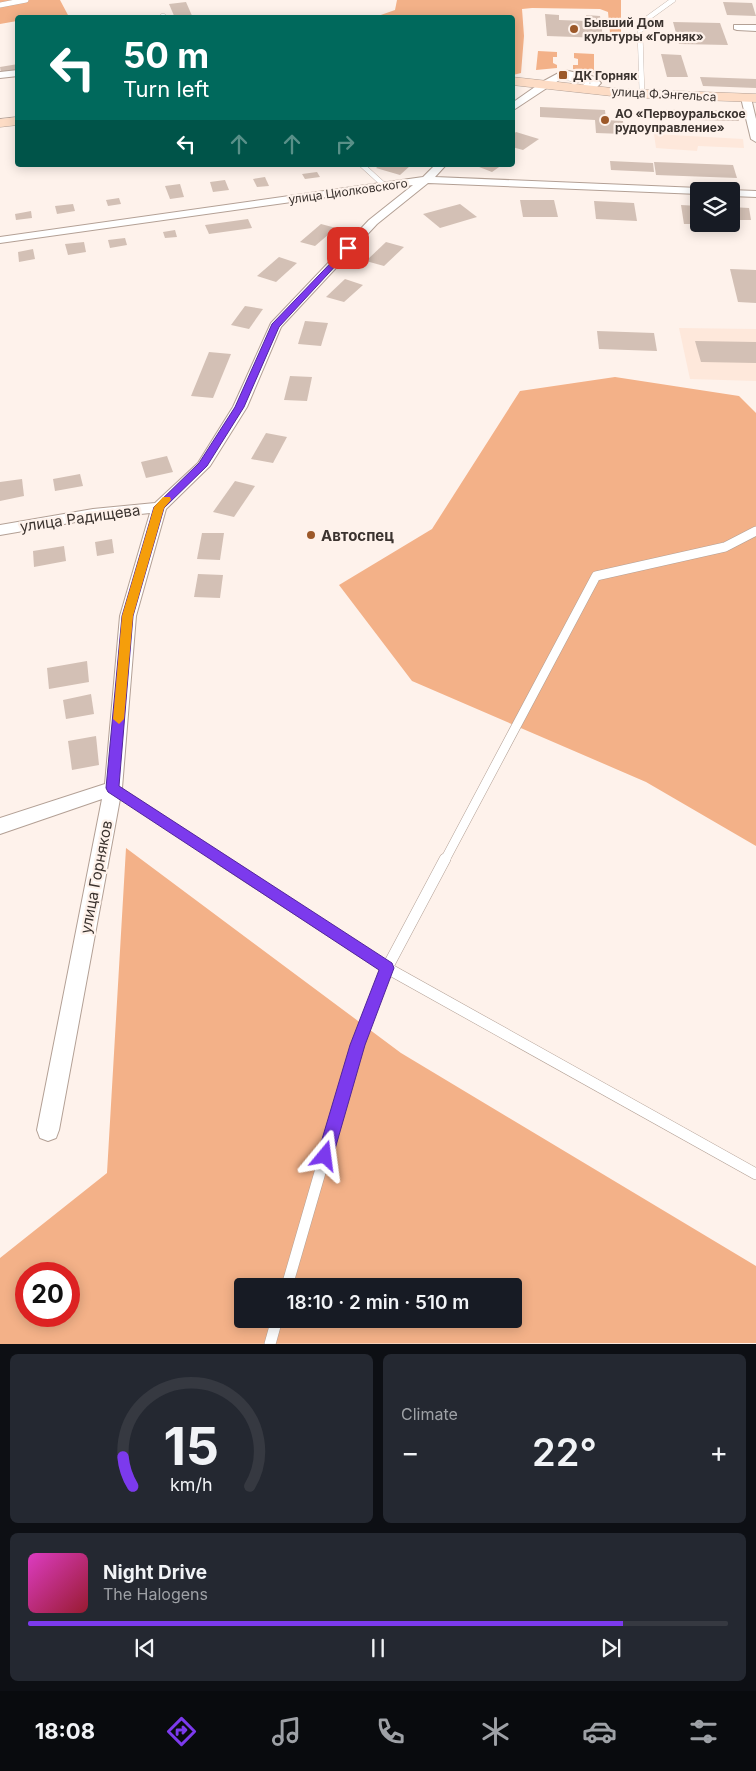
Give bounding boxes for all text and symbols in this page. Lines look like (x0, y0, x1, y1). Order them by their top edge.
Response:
place label: Бывший Дом культуры «Горняк» (584, 15, 704, 44)
marker: Бывший Дом культуры «Горняк» (568, 23, 580, 35)
text: 50 m (123, 34, 209, 76)
icon: left (40, 35, 105, 100)
place label: ДК Горняк (573, 68, 637, 83)
marker: ДК Горняк (557, 69, 569, 81)
text: Turn left (123, 76, 209, 102)
street label: улица Ф.Энгельса (611, 84, 717, 104)
place label: АО «Первоуральское рудоуправление» (615, 106, 746, 135)
marker: АО «Первоуральское рудоуправление» (599, 114, 611, 126)
icon: left (172, 130, 200, 158)
icon: ahead (225, 130, 253, 158)
icon: ahead (278, 130, 306, 158)
icon: right (331, 130, 359, 158)
street label: улица Циолковского (288, 175, 408, 207)
map controls (690, 182, 740, 232)
button: layers (690, 182, 740, 232)
pin (327, 227, 369, 269)
icon: arrive (334, 234, 362, 262)
street label: улица Радищева (19, 500, 141, 536)
place label: Автоспец (321, 526, 394, 545)
marker: Автоспец (305, 529, 317, 541)
street label: улица Горняков (76, 819, 116, 935)
position arrow (298, 1129, 350, 1181)
speed limit sign: 20 (15, 1262, 80, 1327)
text: 18:10 · 2 min · 510 m (287, 1291, 469, 1314)
text: Climate (401, 1404, 458, 1424)
text: 15 (164, 1415, 219, 1478)
text: 22° (532, 1429, 597, 1475)
text: − (401, 1435, 420, 1469)
text: + (709, 1435, 728, 1469)
text: km/h (170, 1474, 213, 1495)
text: Night Drive (103, 1561, 207, 1584)
text: The Halogens (103, 1584, 208, 1604)
icon: previous (131, 1634, 159, 1662)
icon: pause (364, 1634, 392, 1662)
icon: next (597, 1634, 625, 1662)
icon: directions (164, 1714, 199, 1749)
icon: music (269, 1714, 304, 1749)
icon: phone (373, 1714, 408, 1749)
icon: climate (478, 1714, 513, 1749)
icon: car (582, 1714, 617, 1749)
icon: filters (686, 1714, 721, 1749)
text: 18:08 (35, 1718, 95, 1744)

